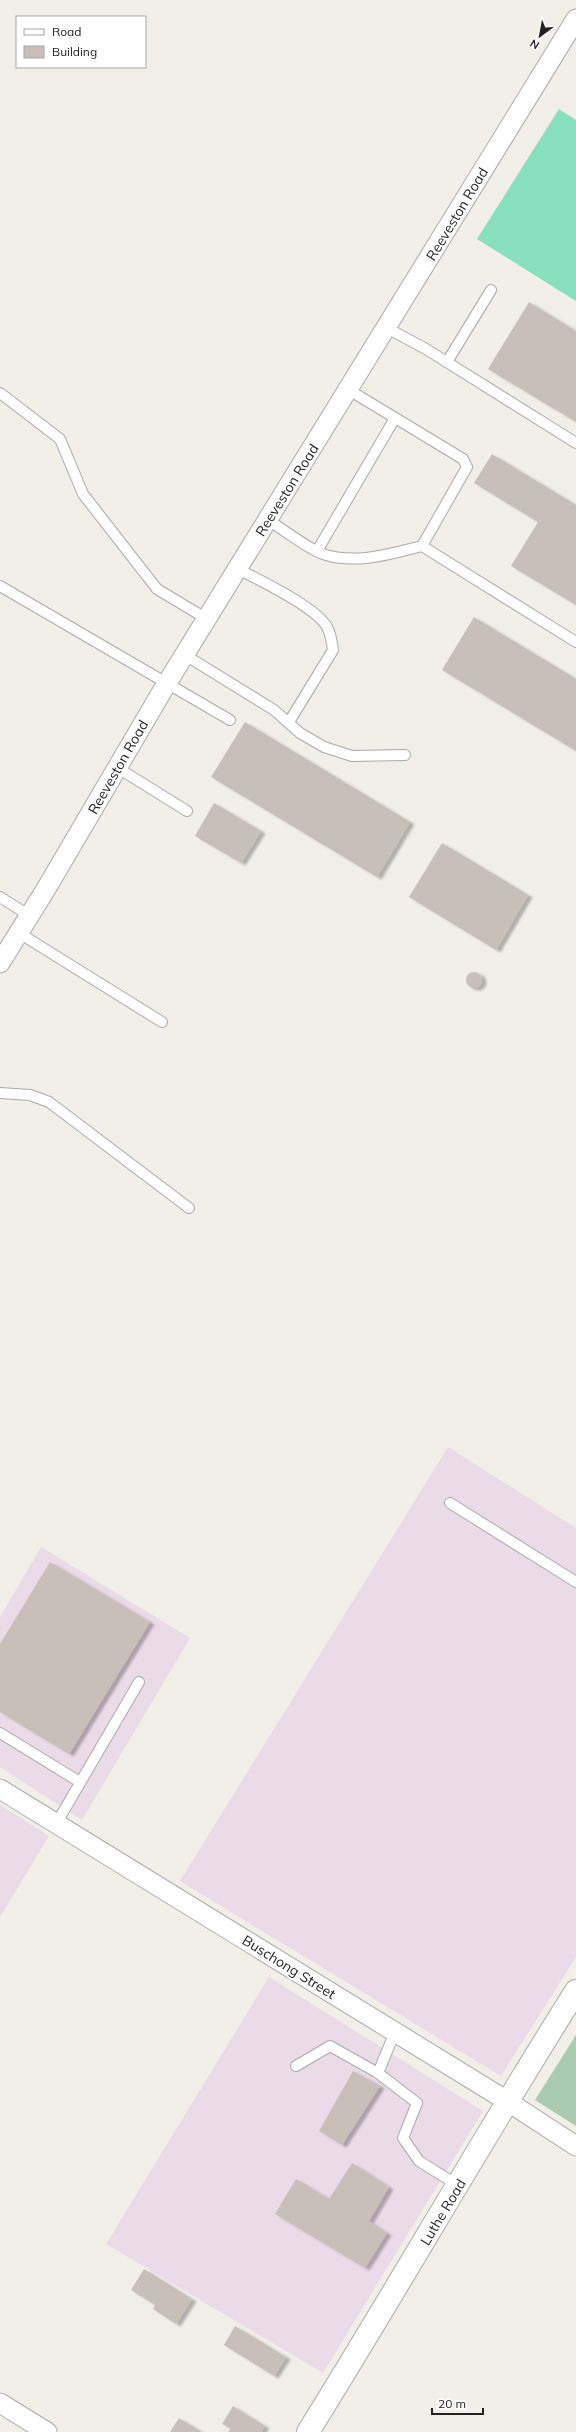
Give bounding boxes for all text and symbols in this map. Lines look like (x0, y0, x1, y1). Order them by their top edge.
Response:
legend (16, 16, 146, 68)
north arrow (520, 16, 560, 56)
text: Road (52, 24, 81, 39)
text: N (527, 36, 542, 53)
text: Building (52, 44, 97, 59)
street label: Reeveston Road (422, 164, 492, 264)
street label: Reeveston Road (251, 440, 323, 540)
street label: Reeveston Road (84, 717, 152, 817)
street label: Buschong Street (239, 1931, 339, 2003)
street label: Luthe Road (416, 2176, 470, 2248)
scale bar (432, 2390, 483, 2416)
text: 20 m (438, 2396, 466, 2411)

